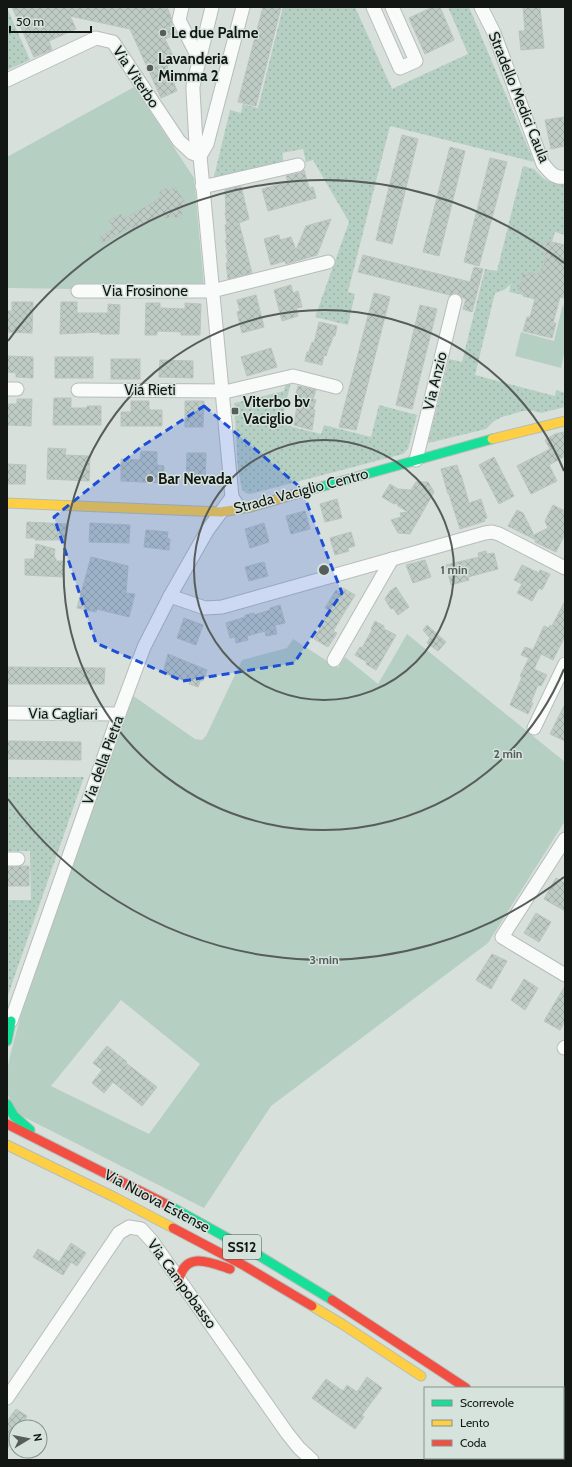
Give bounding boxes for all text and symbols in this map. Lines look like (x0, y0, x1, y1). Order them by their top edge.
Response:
scale bar (10, 8, 91, 34)
text: 50 m (16, 14, 44, 29)
place label: Le due Palme (171, 24, 259, 42)
marker: Le due Palme (158, 28, 168, 38)
street label: Stradello Medici Caula (484, 29, 554, 166)
street label: Via Viterbo (109, 43, 163, 111)
place label: Lavanderia Mimma 2 (158, 50, 229, 85)
marker: Lavanderia Mimma 2 (145, 63, 155, 73)
street label: Via Frosinone (102, 282, 188, 300)
street label: Via Anzio (419, 350, 451, 412)
street label: Via Rieti (124, 381, 176, 399)
place label: Viterbo bv Vaciglio (243, 393, 311, 428)
marker: Viterbo bv Vaciglio (230, 406, 240, 416)
street label: Strada Vaciglio Centro (232, 464, 370, 518)
place label: Bar Nevada (158, 470, 233, 488)
marker: Bar Nevada (145, 474, 155, 484)
text: 1 min (440, 562, 468, 577)
centre of rings (317, 563, 331, 577)
street label: Via Cagliari (28, 704, 98, 724)
street label: Via della Pietra (79, 712, 128, 807)
text: 2 min (494, 746, 522, 761)
text: 3 min (309, 952, 339, 967)
street label: Via Nuova Estense (101, 1166, 213, 1237)
road number: SS12 (223, 1235, 261, 1259)
street label: Via Campobasso (144, 1236, 220, 1332)
legend (424, 1387, 564, 1459)
text: Scorrevole (460, 1395, 514, 1410)
text: Lento (460, 1415, 490, 1430)
north arrow (8, 1419, 48, 1459)
text: N (30, 1432, 45, 1442)
text: Coda (460, 1435, 486, 1450)

